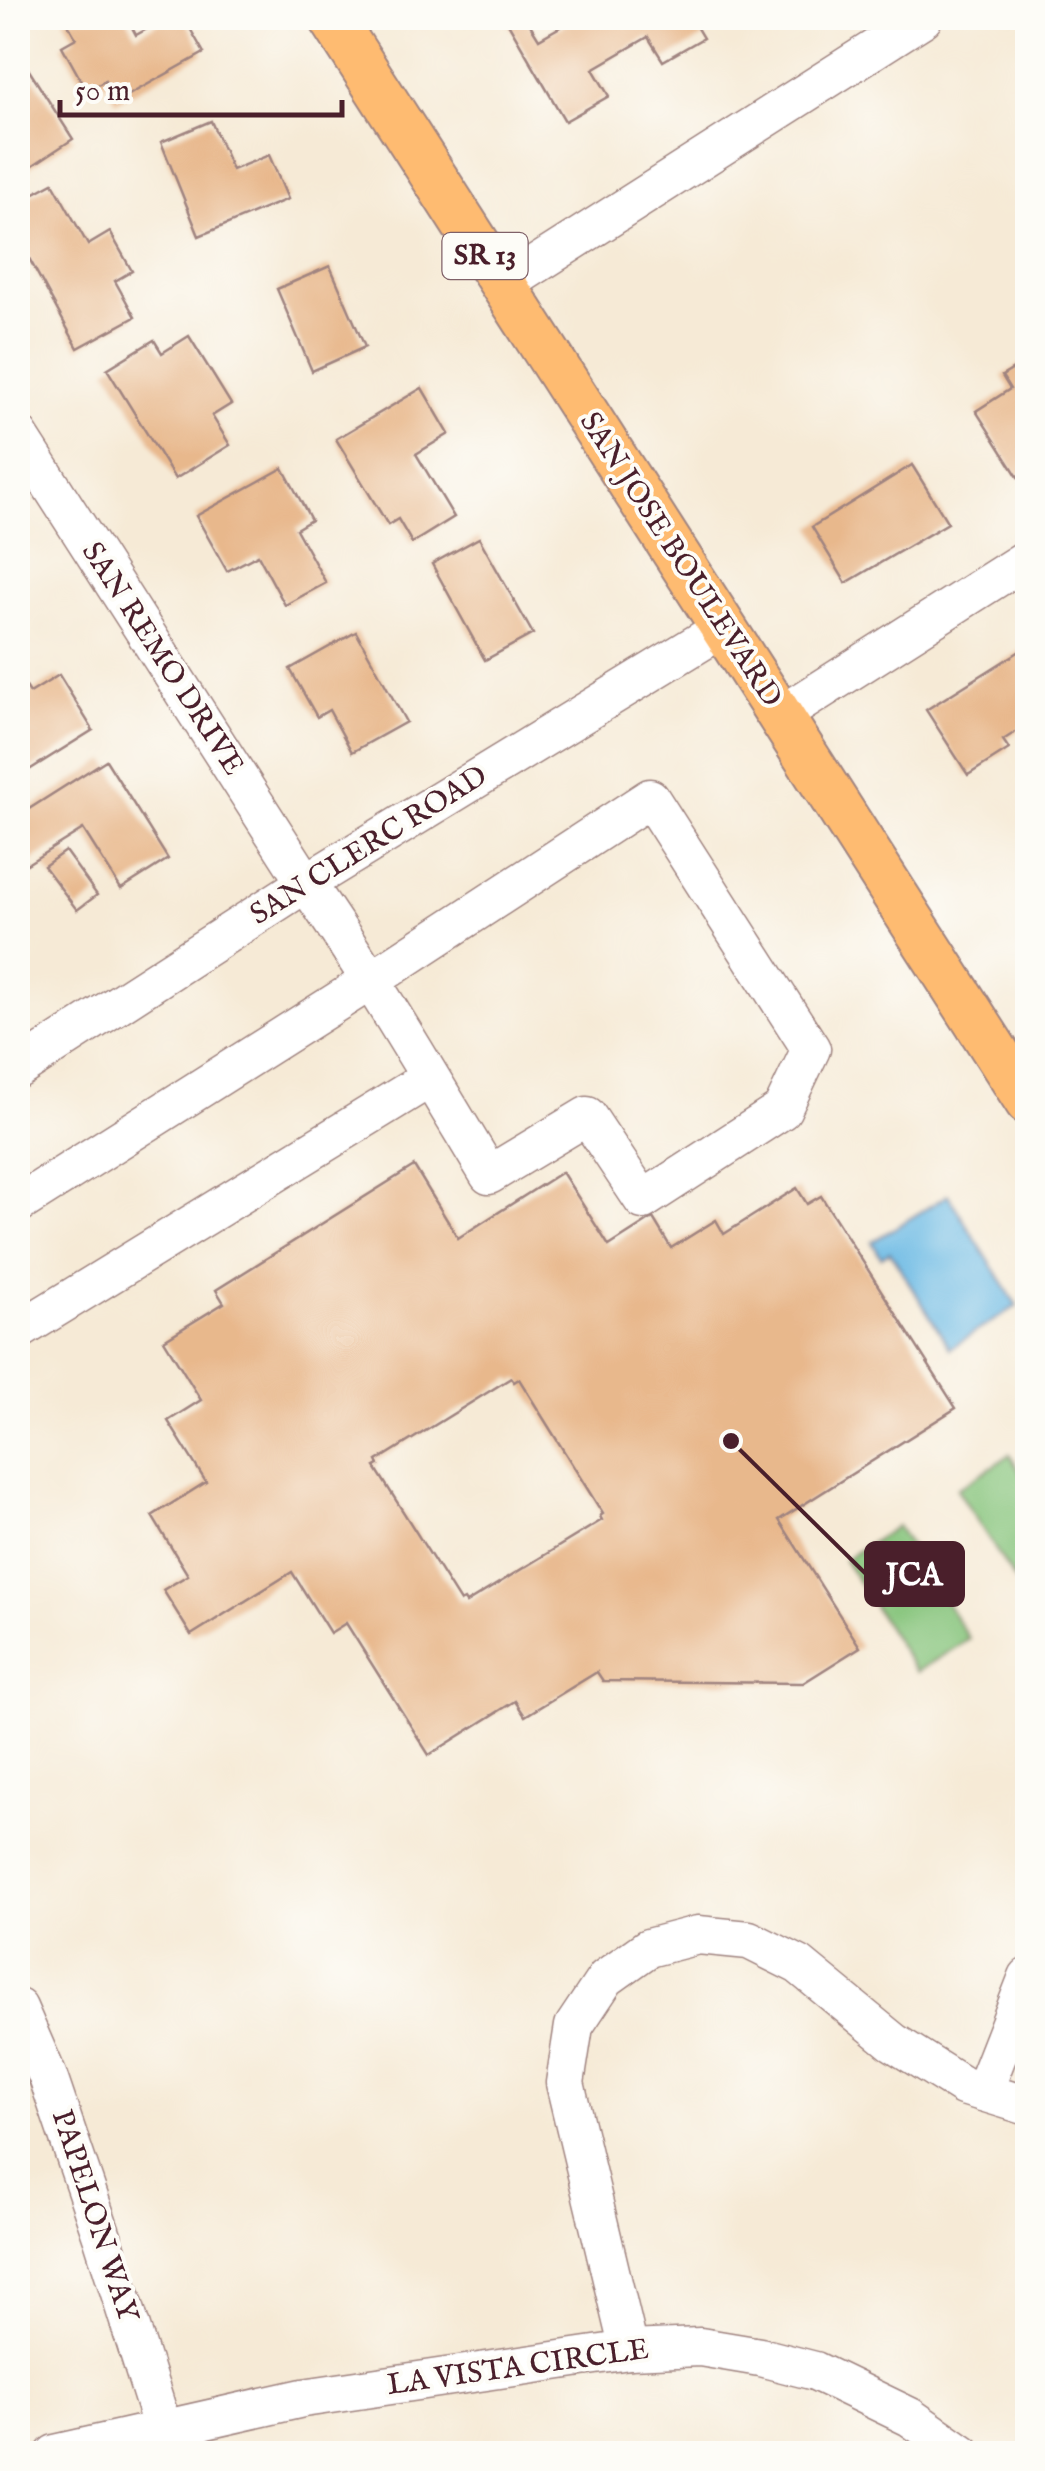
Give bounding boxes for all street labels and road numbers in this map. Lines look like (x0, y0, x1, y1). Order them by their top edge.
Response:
road number: SR 13 (442, 233, 528, 279)
street label: SAN JOSE BOULEVARD (570, 405, 790, 715)
street label: SAN REMO DRIVE (72, 535, 252, 783)
street label: SAN CLERC ROAD (243, 758, 495, 934)
street label: PAPELON WAY (42, 2105, 147, 2328)
street label: LA VISTA CIRCLE (385, 2331, 651, 2405)

